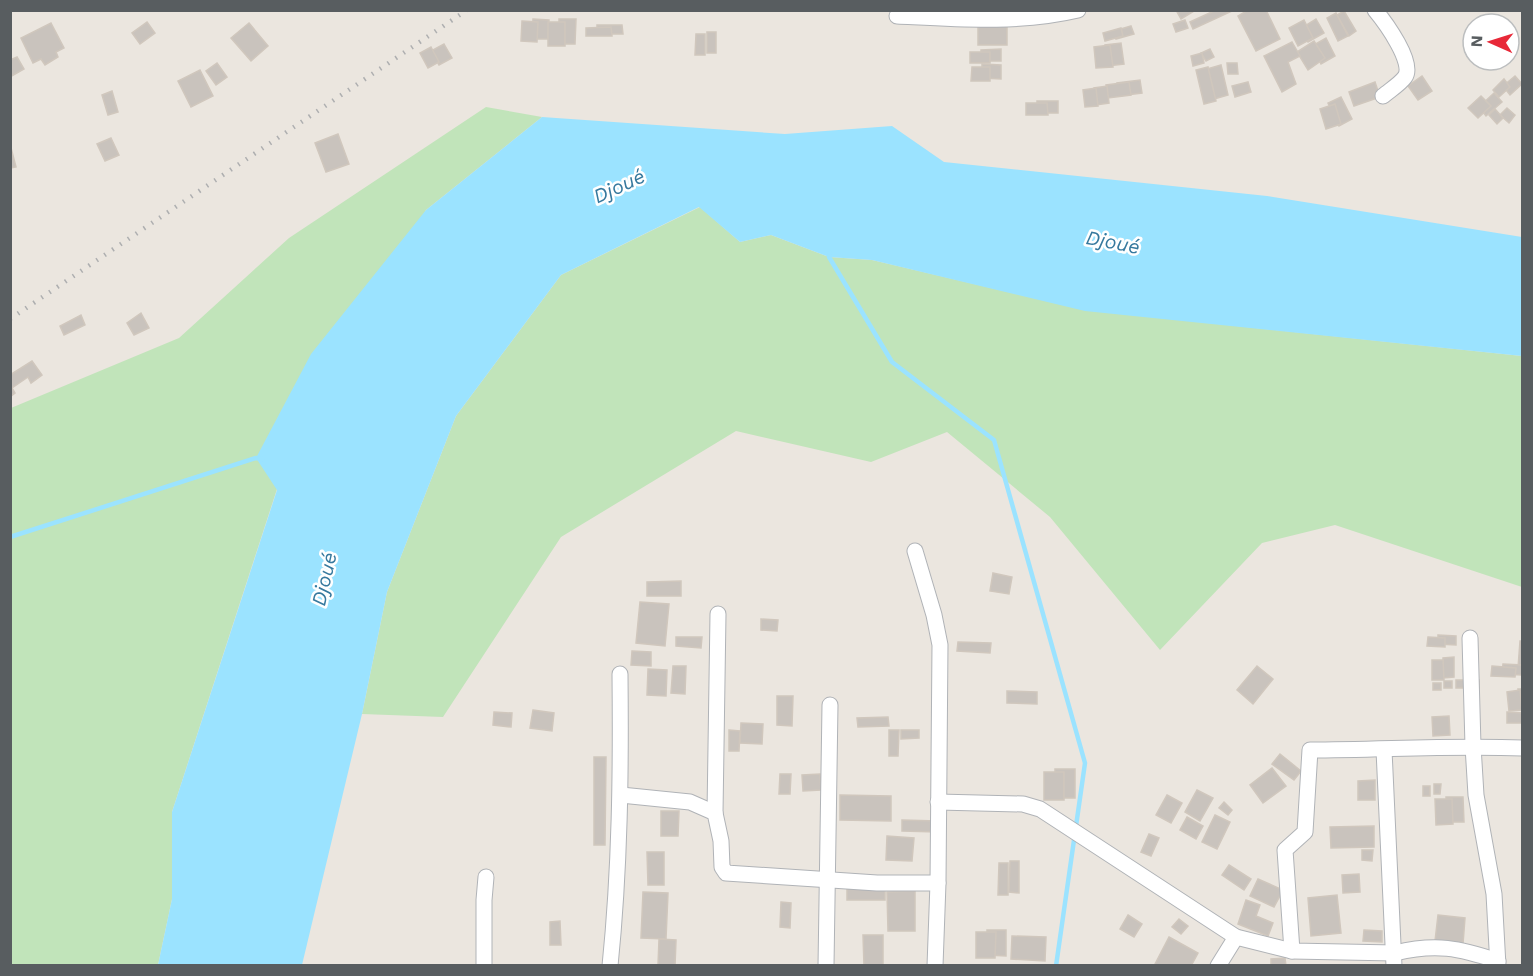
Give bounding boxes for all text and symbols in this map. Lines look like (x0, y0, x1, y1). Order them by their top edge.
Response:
north arrow (1461, 12, 1521, 72)
text: N (1467, 35, 1486, 48)
water label: Djoué (589, 164, 649, 208)
water label: Djoué (1084, 225, 1142, 259)
water label: Djoué (306, 550, 342, 608)

